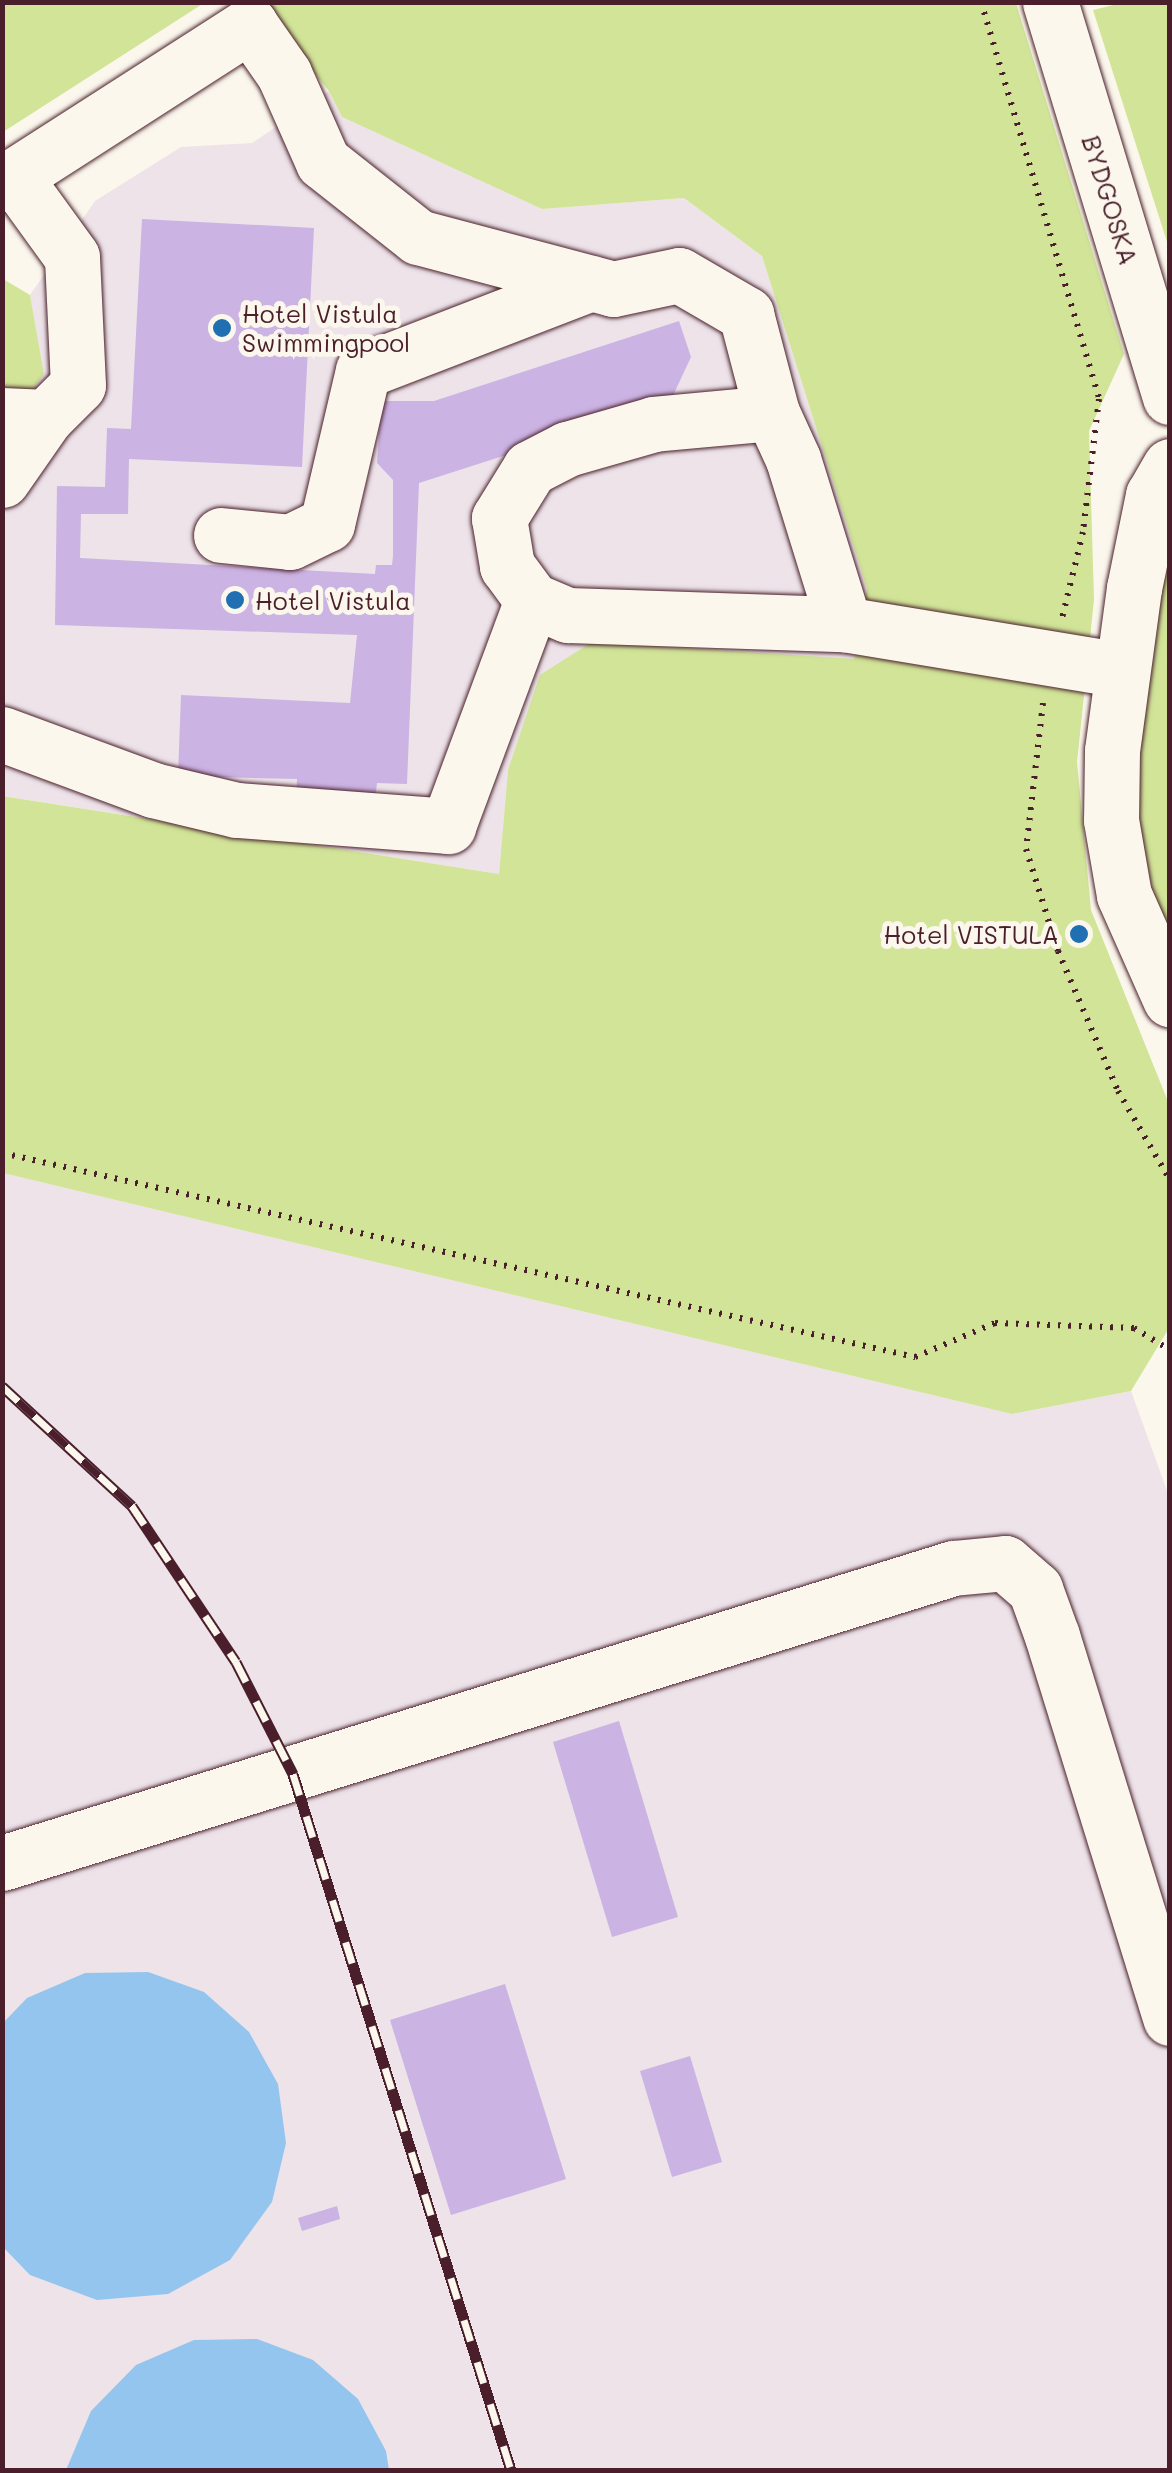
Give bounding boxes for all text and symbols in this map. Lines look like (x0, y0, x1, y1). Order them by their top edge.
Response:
street label: BYDGOSKA (1076, 132, 1144, 268)
place label: Hotel Vistula Swimmingpool (242, 299, 410, 358)
marker: Hotel Vistula Swimmingpool (211, 317, 233, 339)
place label: Hotel Vistula (255, 585, 411, 615)
marker: Hotel Vistula (224, 589, 246, 611)
place label: Hotel VISTULA (883, 919, 1059, 949)
marker: Hotel VISTULA (1068, 923, 1090, 945)

